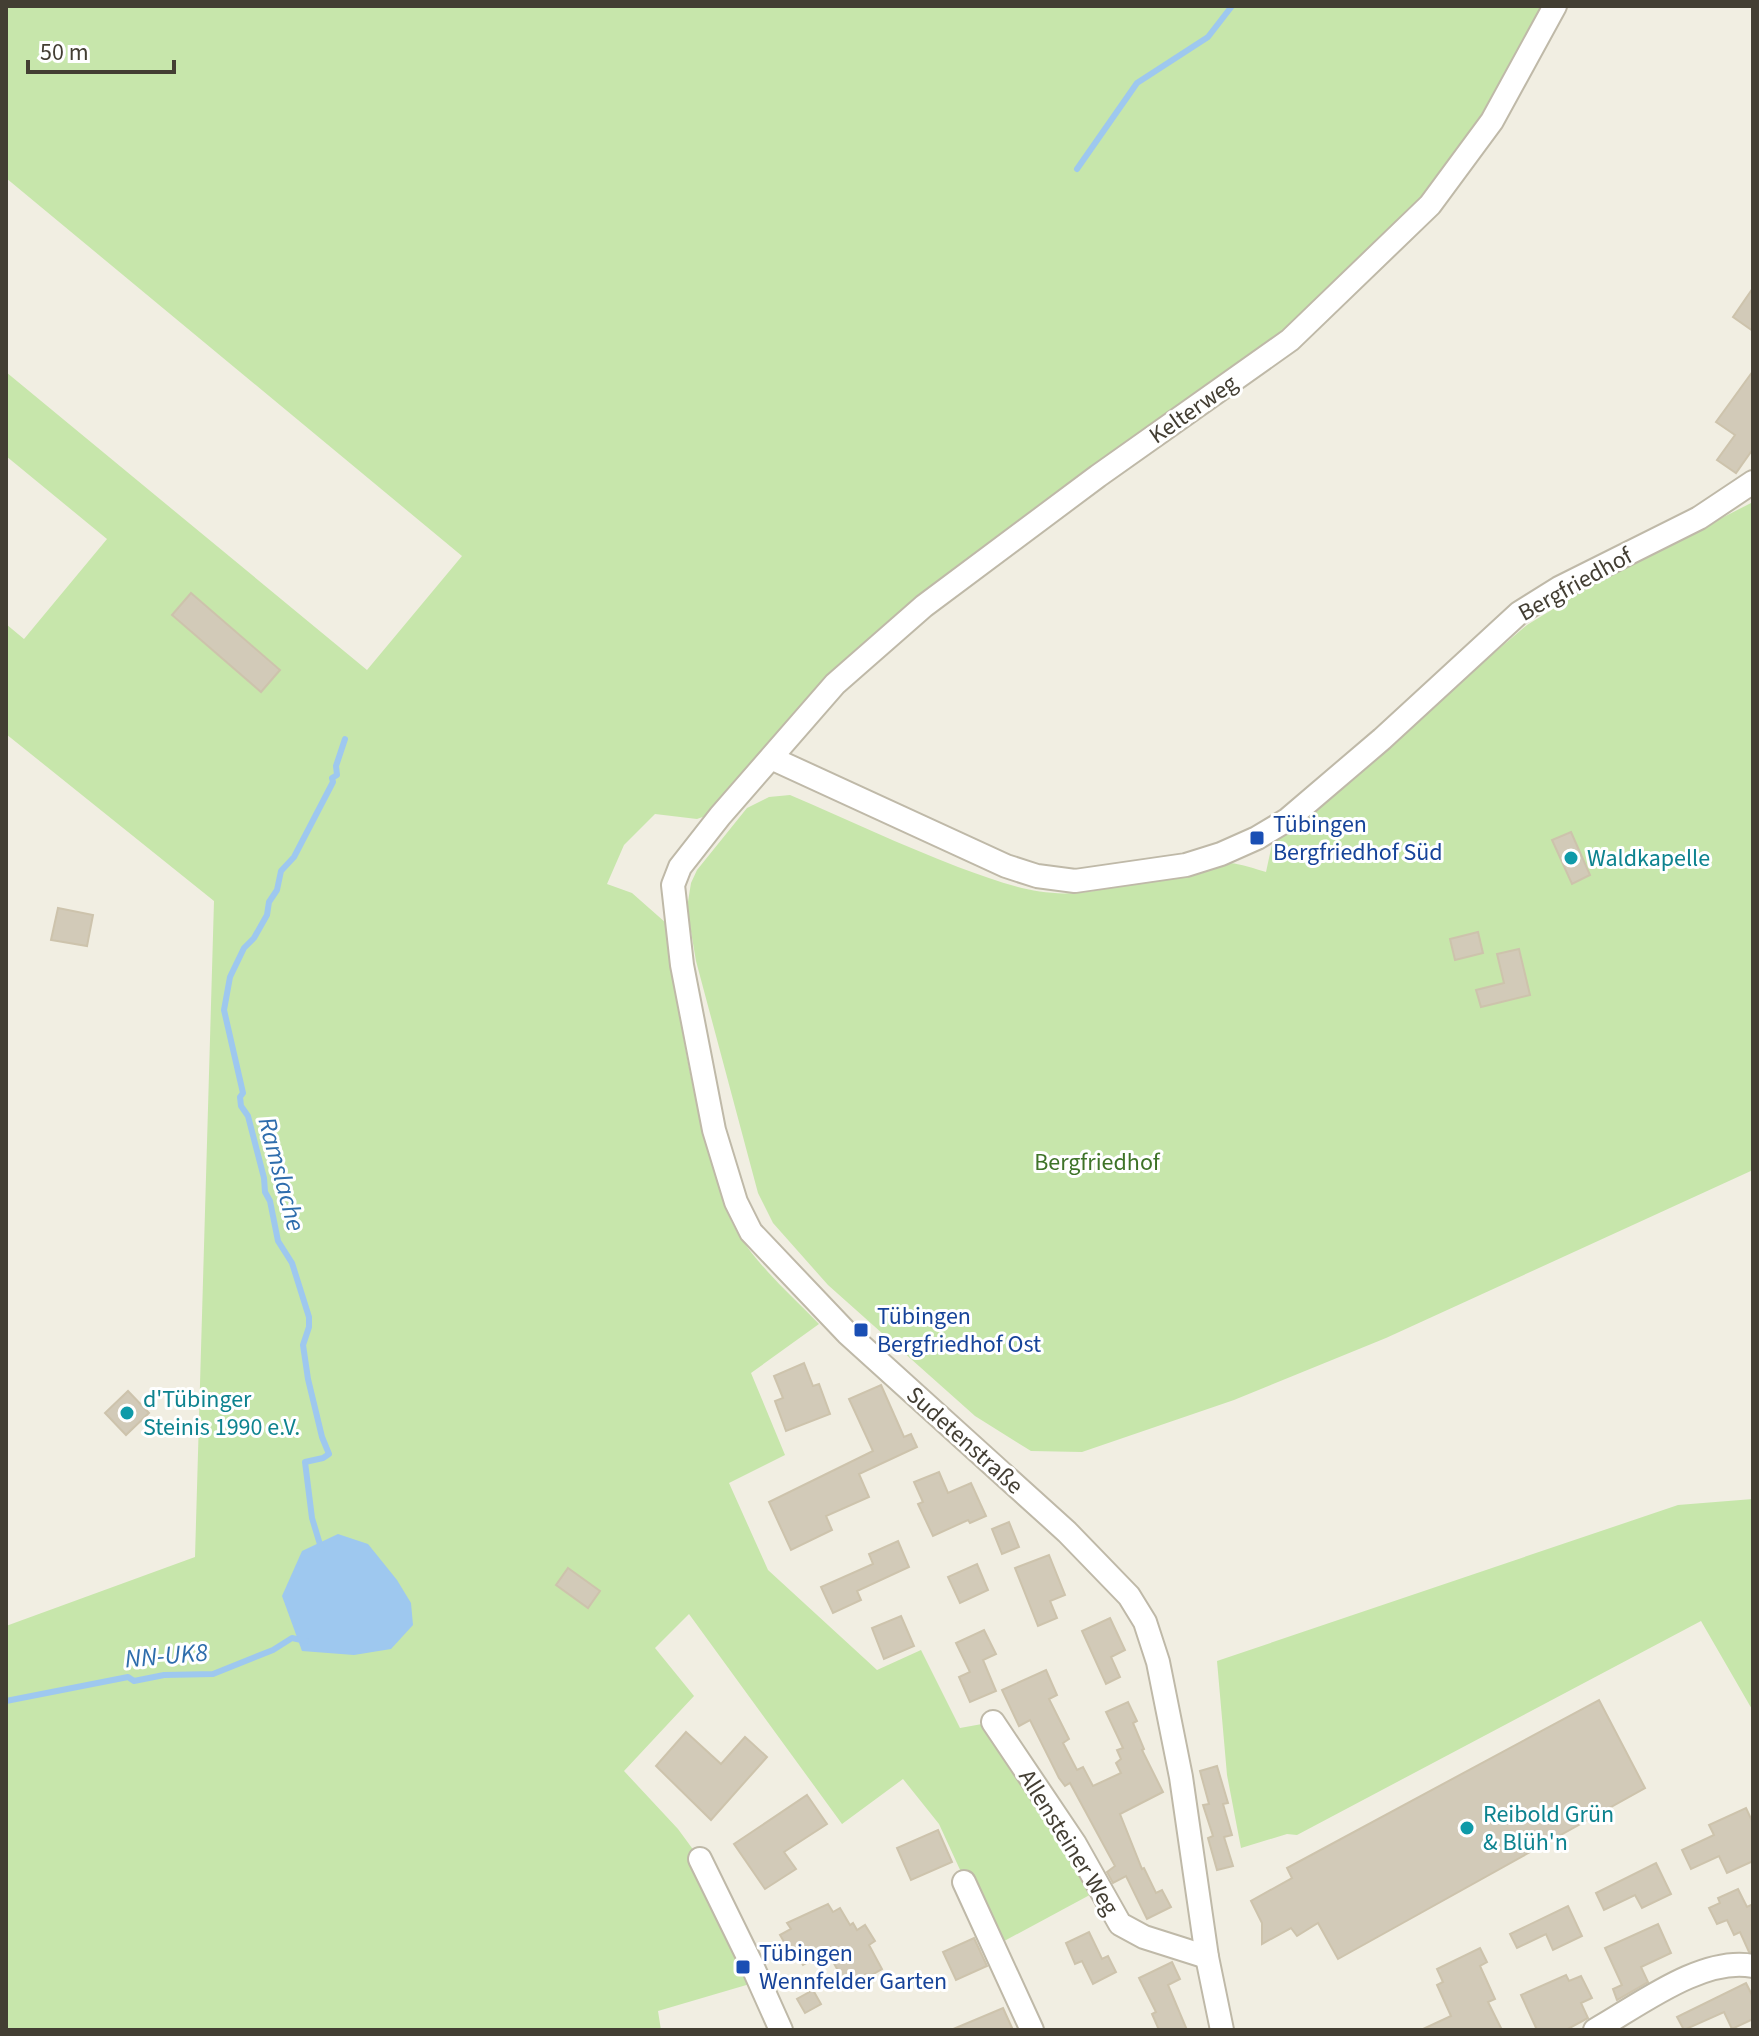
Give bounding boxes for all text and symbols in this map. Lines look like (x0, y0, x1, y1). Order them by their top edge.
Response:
scale bar (28, 24, 174, 74)
text: 50 m (40, 35, 89, 70)
street label: Kelterweg (1142, 366, 1245, 453)
street label: Bergfriedhof (1512, 538, 1640, 630)
place label: Tübingen Bergfriedhof Süd (1273, 807, 1443, 870)
marker: Tübingen Bergfriedhof Süd (1248, 829, 1266, 847)
place label: Waldkapelle (1587, 841, 1710, 876)
marker: Waldkapelle (1562, 849, 1580, 867)
water label: Ramslache (248, 1113, 315, 1235)
park label: Bergfriedhof (1034, 1145, 1161, 1180)
place label: Tübingen Bergfriedhof Ost (877, 1299, 1041, 1362)
marker: Tübingen Bergfriedhof Ost (852, 1321, 870, 1339)
street label: Sudetenstraße (898, 1378, 1031, 1503)
place label: d'Tübinger Steinis 1990 e.V. (143, 1382, 300, 1445)
marker: d'Tübinger Steinis 1990 e.V. (118, 1404, 136, 1422)
water label: NN-UK8 (123, 1633, 209, 1678)
street label: Allensteiner Weg (1010, 1762, 1127, 1922)
place label: Reibold Grün & Blüh'n (1483, 1797, 1614, 1860)
marker: Reibold Grün & Blüh'n (1458, 1819, 1476, 1837)
place label: Tübingen Wennfelder Garten (759, 1936, 947, 1999)
marker: Tübingen Wennfelder Garten (734, 1958, 752, 1976)

